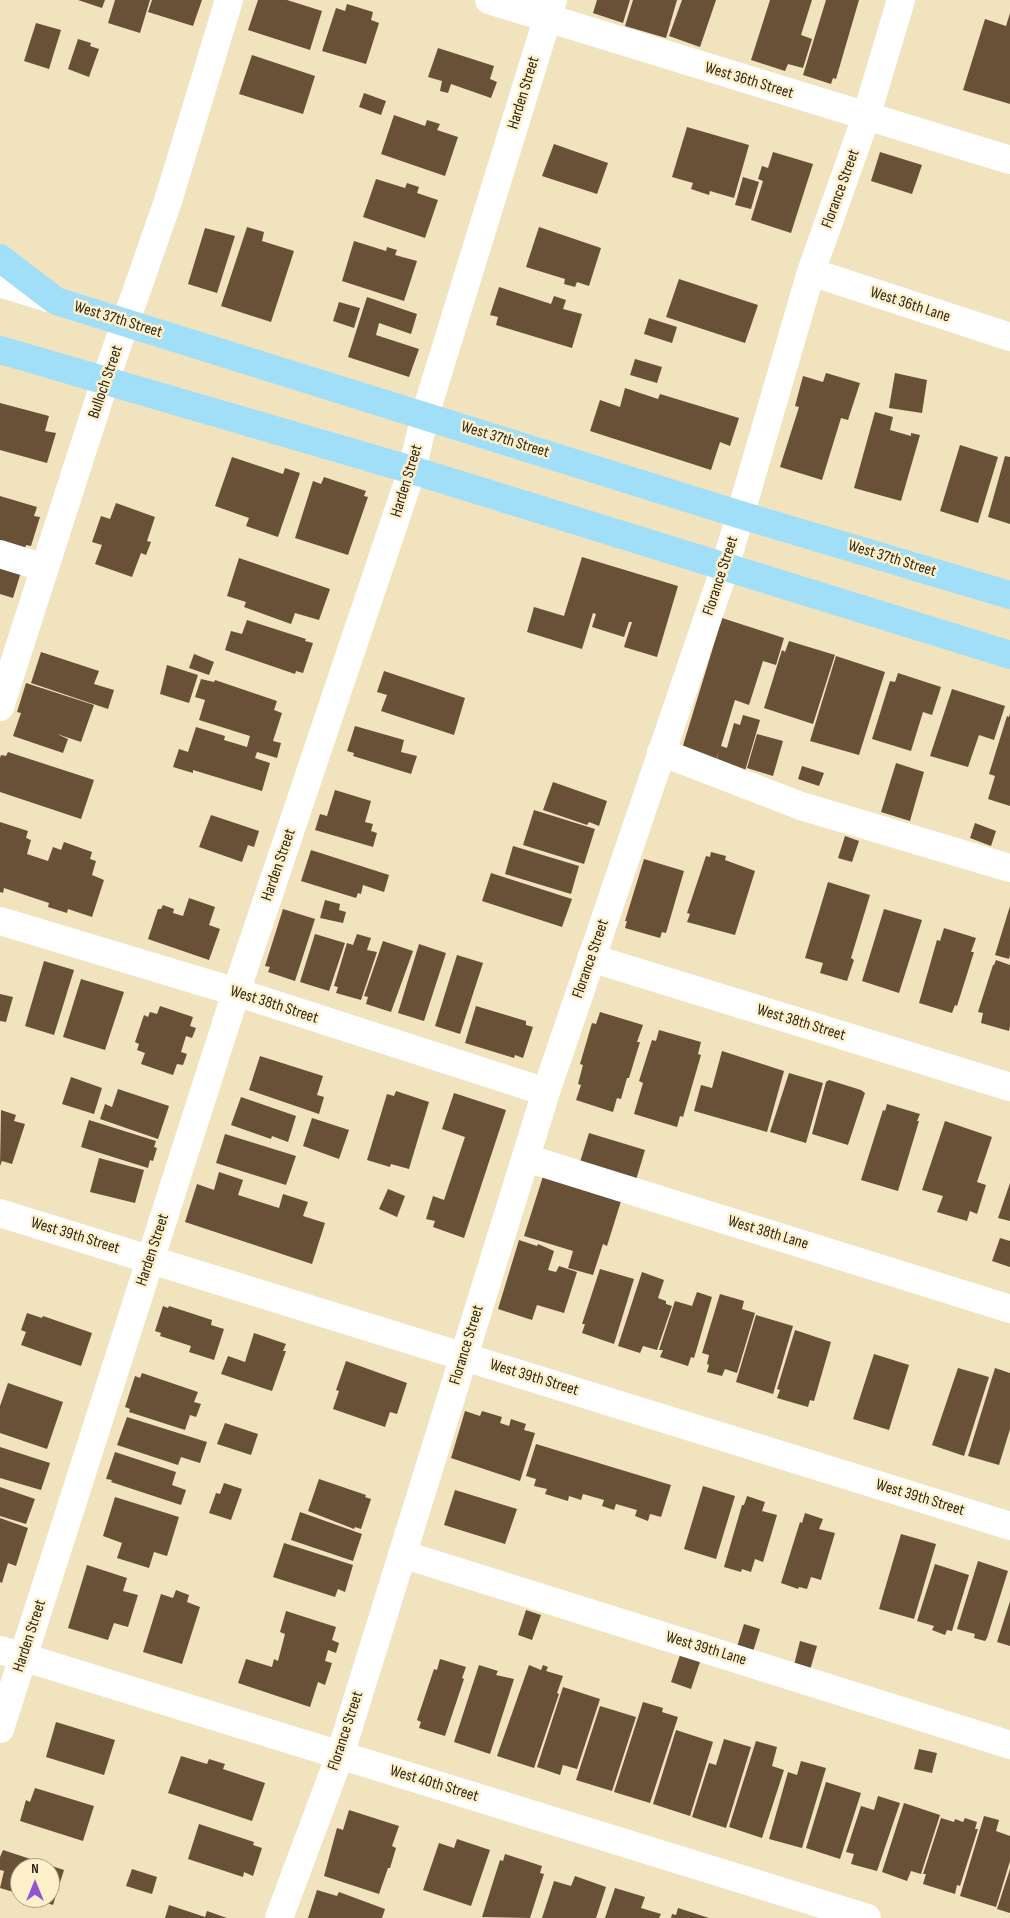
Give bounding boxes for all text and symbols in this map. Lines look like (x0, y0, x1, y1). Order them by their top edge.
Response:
street label: Harden Street (504, 54, 544, 132)
street label: West 36th Street (702, 58, 796, 104)
street label: Florance Street (818, 147, 864, 231)
street label: West 36th Lane (868, 283, 952, 327)
street label: West 37th Street (72, 298, 164, 342)
street label: Bulloch Street (85, 343, 127, 421)
street label: West 37th Street (459, 418, 551, 462)
street label: Harden Street (387, 442, 427, 520)
street label: Florance Street (699, 534, 743, 618)
street label: West 37th Street (846, 537, 938, 581)
street label: Harden Street (258, 826, 300, 904)
street label: Florance Street (569, 917, 613, 1001)
street label: West 38th Street (228, 982, 320, 1028)
street label: West 38th Street (754, 1000, 848, 1046)
street label: Harden Street (132, 1211, 174, 1289)
street label: West 38th Lane (725, 1212, 811, 1254)
street label: West 39th Street (28, 1213, 122, 1259)
street label: Florance Street (446, 1303, 488, 1387)
street label: West 39th Street (487, 1355, 581, 1401)
street label: West 39th Street (873, 1475, 967, 1521)
street label: Harden Street (9, 1597, 51, 1675)
street label: West 39th Lane (663, 1628, 749, 1670)
street label: Florance Street (324, 1689, 368, 1773)
street label: West 40th Street (387, 1761, 481, 1807)
north arrow (10, 1858, 60, 1908)
text: N (31, 1860, 39, 1877)

